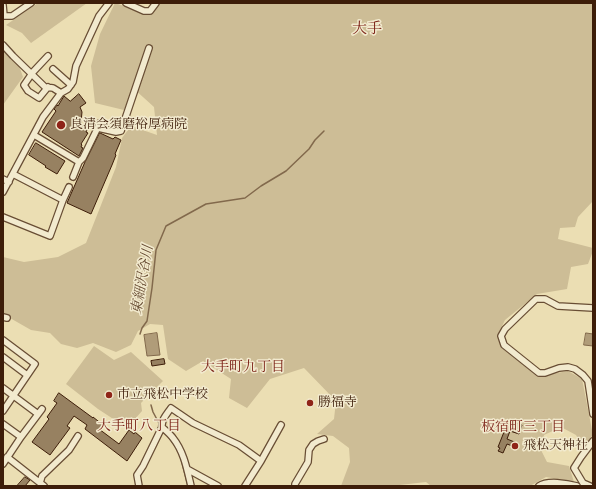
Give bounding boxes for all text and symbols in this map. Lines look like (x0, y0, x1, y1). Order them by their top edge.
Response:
district label: 大手 (352, 20, 382, 38)
place label: 良清会須磨裕厚病院 (70, 117, 187, 133)
marker: 良清会須磨裕厚病院 (55, 119, 67, 131)
water label: 東細沢谷川 (129, 244, 157, 316)
district label: 大手町九丁目 (201, 360, 285, 376)
place label: 市立飛松中学校 (117, 387, 208, 403)
marker: 市立飛松中学校 (104, 390, 114, 400)
place label: 勝福寺 (318, 395, 357, 411)
marker: 勝福寺 (305, 398, 315, 408)
district label: 大手町八丁目 (97, 419, 181, 435)
district label: 板宿町三丁目 (481, 420, 565, 436)
place label: 飛松天神社 (523, 438, 588, 454)
marker: 飛松天神社 (510, 441, 520, 451)

